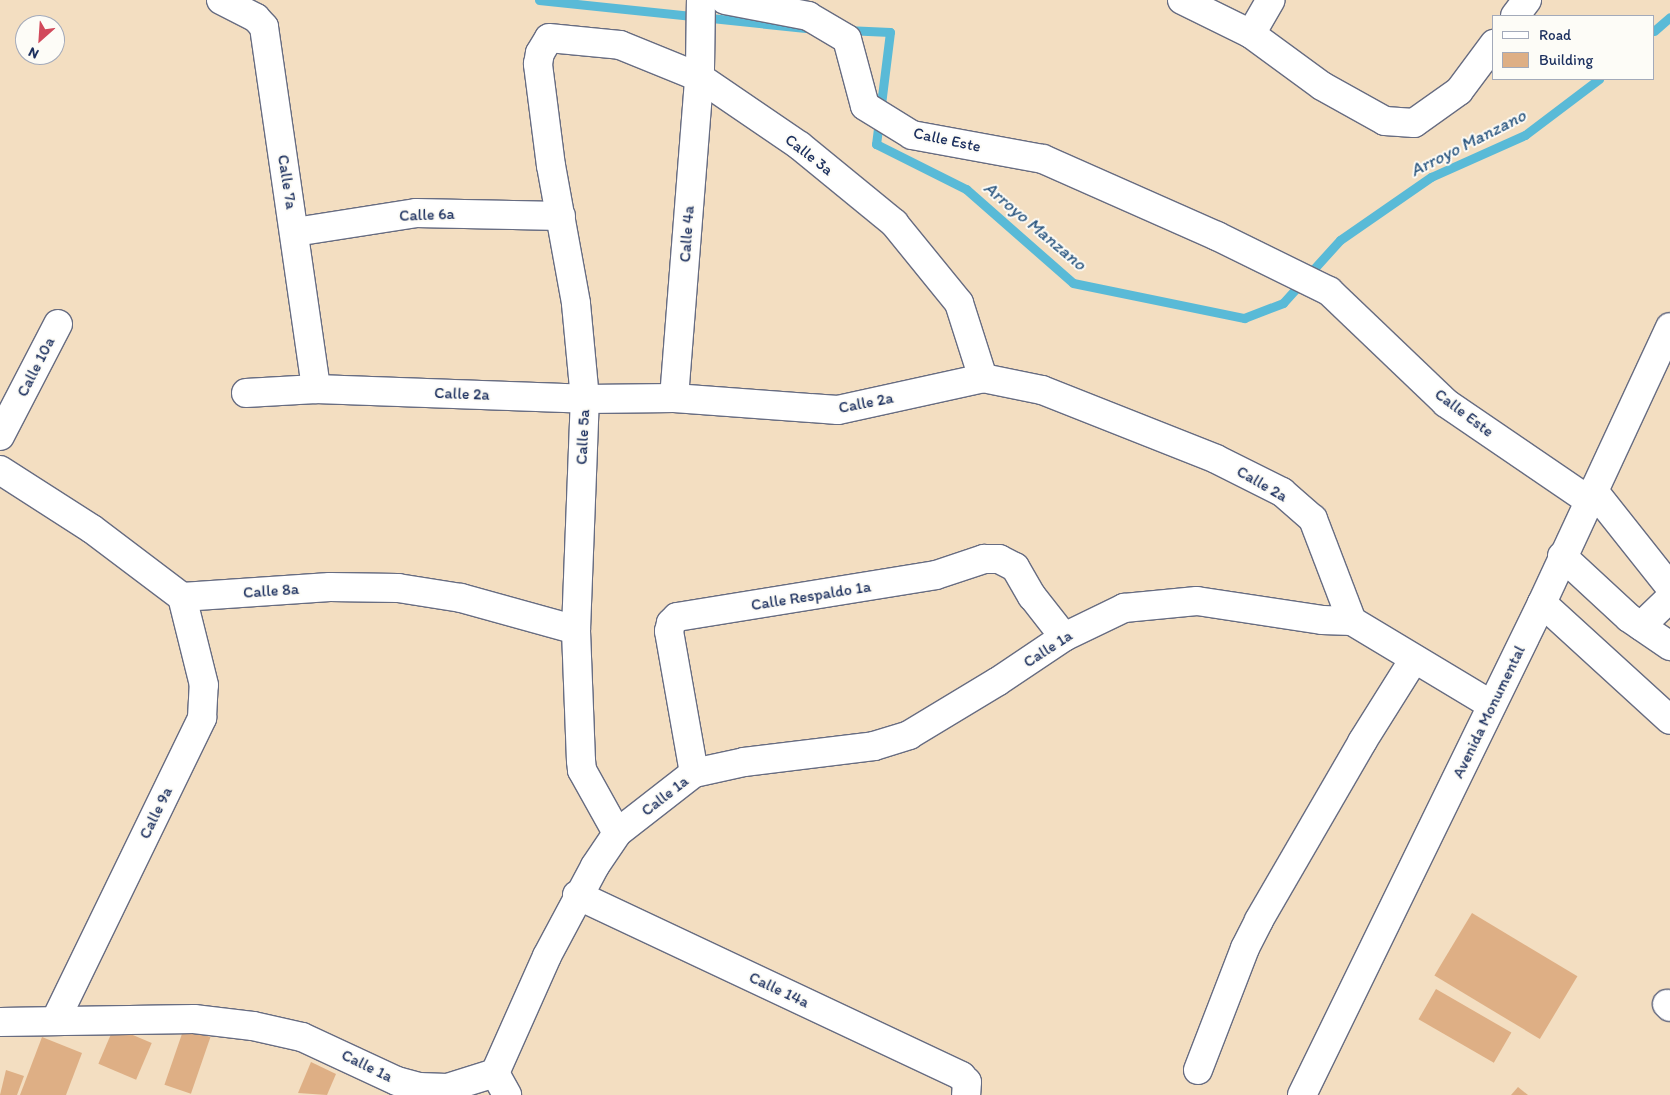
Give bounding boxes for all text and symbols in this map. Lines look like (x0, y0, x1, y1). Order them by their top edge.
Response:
north arrow (15, 15, 65, 65)
legend (1492, 15, 1655, 80)
text: Road (1539, 26, 1571, 44)
text: N (26, 43, 42, 63)
text: Building (1539, 51, 1593, 69)
water label: Arroyo Manzano (1407, 105, 1529, 181)
street label: Calle Este (912, 123, 982, 157)
street label: Calle 3a (781, 130, 837, 180)
street label: Calle 7a (273, 153, 301, 211)
water label: Arroyo Manzano (980, 177, 1090, 275)
street label: Calle 6a (399, 204, 455, 226)
street label: Calle 4a (675, 205, 699, 263)
street label: Calle 10a (13, 334, 59, 400)
street label: Calle 2a (434, 383, 490, 405)
street label: Calle Este (1431, 385, 1497, 441)
street label: Calle 2a (837, 388, 895, 418)
street label: Calle 5a (572, 409, 594, 465)
street label: Calle 2a (1233, 462, 1291, 506)
street label: Calle Respaldo 1a (750, 577, 872, 615)
street label: Calle 8a (242, 579, 300, 603)
street label: Calle 1a (1020, 626, 1076, 672)
street label: Avenida Monumental (1449, 642, 1529, 782)
street label: Calle 1a (638, 772, 692, 820)
street label: Calle 9a (135, 784, 177, 842)
street label: Calle 14a (746, 968, 812, 1012)
street label: Calle 1a (338, 1045, 396, 1087)

